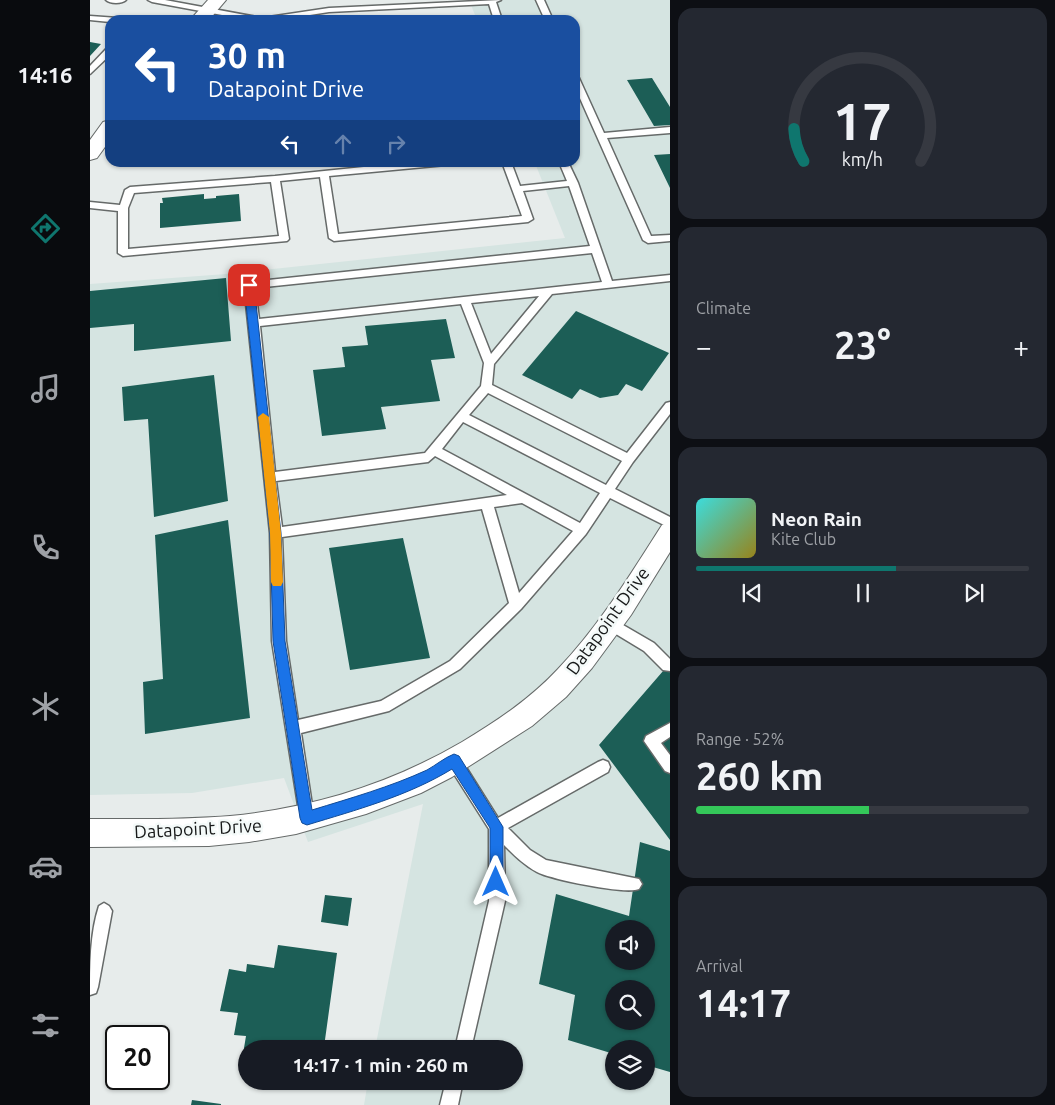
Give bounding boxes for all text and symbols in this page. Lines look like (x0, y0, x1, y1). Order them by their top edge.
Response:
icon: left (125, 35, 190, 100)
text: 30 m (208, 35, 286, 75)
text: 14:16 (17, 62, 73, 87)
text: Datapoint Drive (208, 76, 364, 101)
text: 17 (833, 92, 892, 150)
icon: left (276, 130, 304, 158)
icon: ahead (329, 130, 357, 158)
icon: right (382, 130, 410, 158)
text: km/h (842, 149, 883, 169)
icon: directions (28, 211, 63, 246)
pin (228, 264, 270, 306)
icon: arrive (235, 271, 263, 299)
text: Climate (696, 299, 751, 317)
text: 23° (834, 324, 891, 366)
text: − (696, 331, 712, 362)
text: + (1013, 331, 1029, 362)
icon: music (28, 371, 63, 406)
text: Neon Rain (771, 508, 862, 530)
icon: phone (28, 530, 63, 565)
text: Kite Club (771, 530, 836, 548)
street label: Datapoint Drive (562, 563, 653, 678)
icon: previous (738, 579, 766, 607)
icon: pause (849, 579, 877, 607)
icon: next (960, 579, 988, 607)
icon: climate (28, 689, 63, 724)
text: Range · 52% (696, 730, 784, 748)
text: 260 km (696, 755, 823, 797)
street label: Datapoint Drive (134, 815, 262, 841)
icon: car (28, 849, 63, 884)
position arrow (469, 855, 521, 907)
map controls (605, 920, 655, 1090)
button: sound (605, 920, 655, 970)
text: Arrival (696, 957, 743, 975)
button: search (605, 980, 655, 1030)
text: 14:17 (696, 982, 791, 1024)
icon: filters (28, 1008, 63, 1043)
speed limit sign: 20 (105, 1025, 170, 1090)
button: layers (605, 1040, 655, 1090)
text: 14:17 · 1 min · 260 m (293, 1054, 468, 1076)

